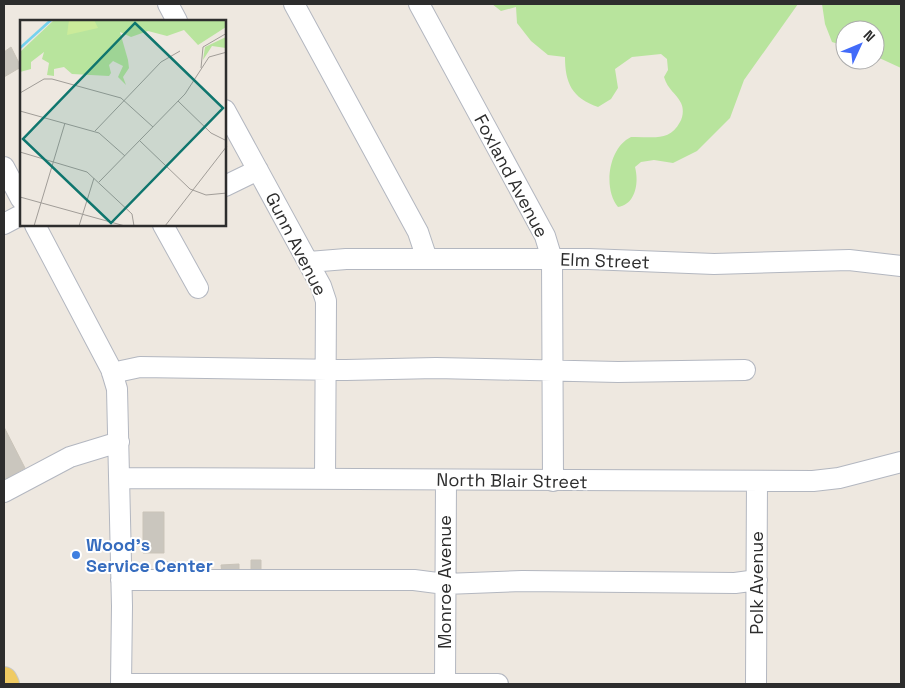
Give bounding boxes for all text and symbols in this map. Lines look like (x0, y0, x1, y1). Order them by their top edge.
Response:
inset map (20, 20, 226, 226)
north arrow (835, 20, 885, 70)
text: N (860, 26, 879, 46)
street label: Foxland Avenue (469, 110, 554, 241)
street label: Gunn Avenue (261, 188, 332, 299)
street label: Elm Street (560, 247, 650, 274)
street label: North Blair Street (436, 468, 588, 493)
street label: Monroe Avenue (433, 515, 456, 649)
street label: Polk Avenue (745, 531, 768, 635)
place label: Wood's Service Center (86, 533, 213, 577)
marker: Wood's Service Center (70, 549, 82, 561)

